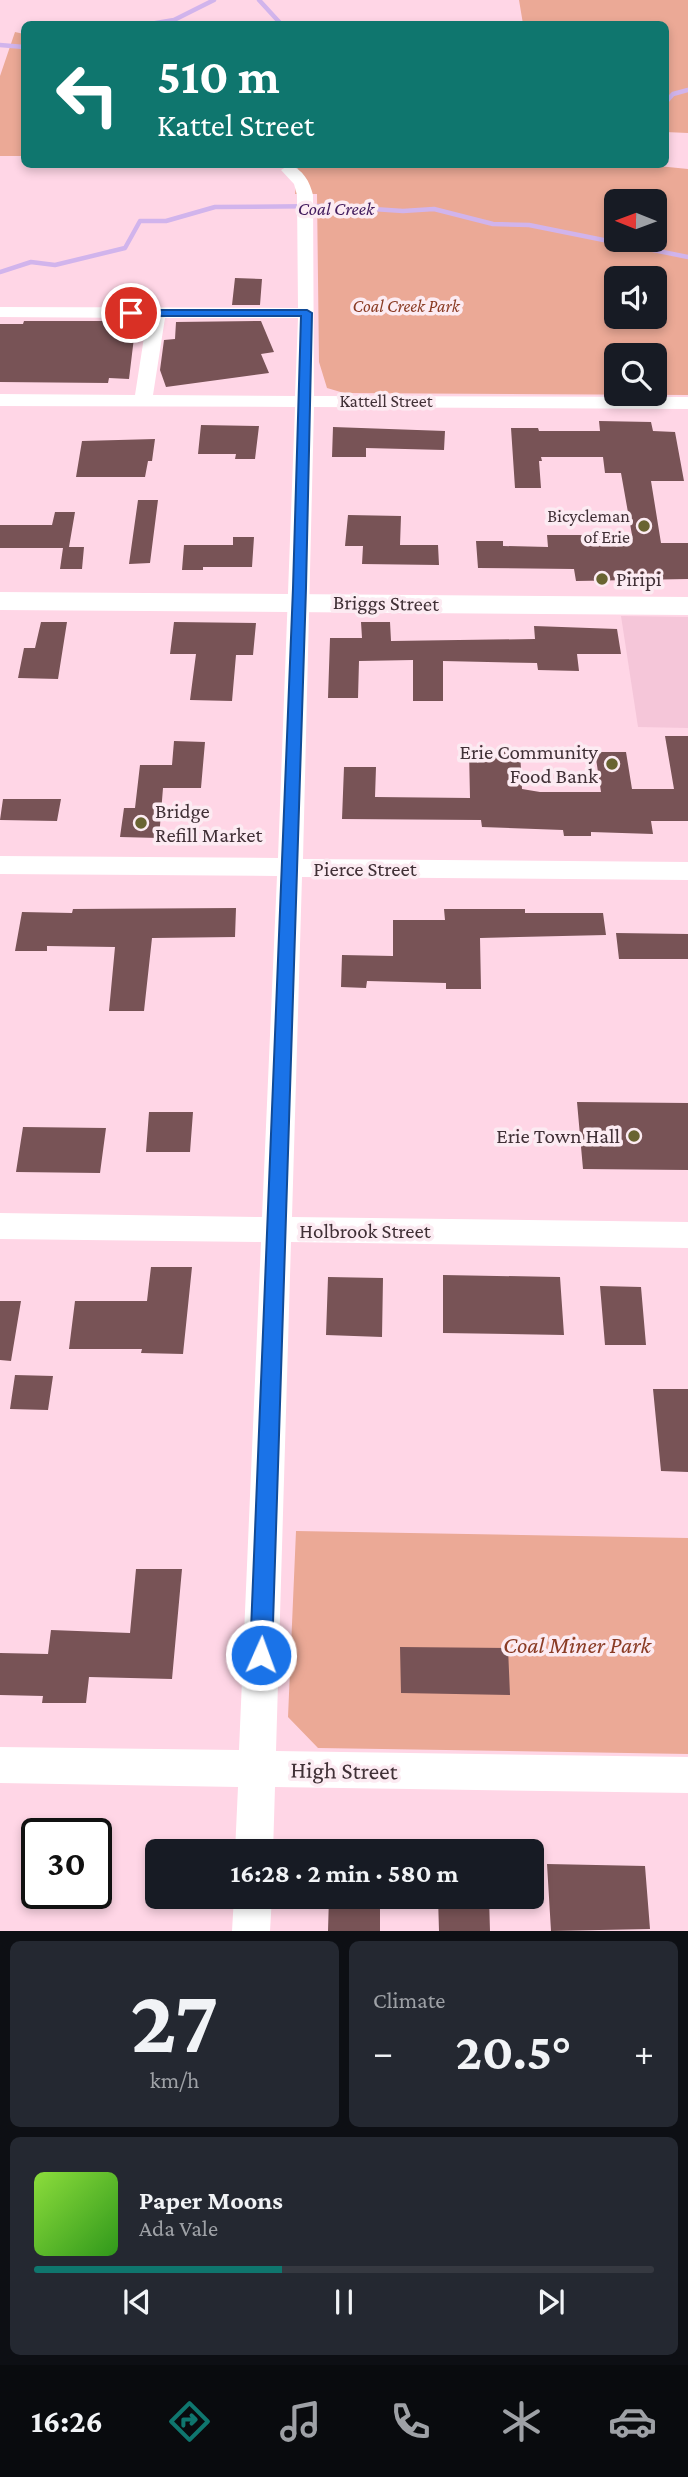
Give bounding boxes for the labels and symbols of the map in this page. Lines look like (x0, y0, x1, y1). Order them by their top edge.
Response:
north arrow (604, 189, 667, 252)
water label: Coal Creek (298, 198, 375, 219)
pin (101, 283, 161, 343)
park label: Coal Creek Park (352, 296, 461, 316)
street label: Kattell Street (339, 391, 434, 411)
place label: Bicycleman of Erie (547, 506, 630, 547)
marker: Bicycleman of Erie (636, 518, 652, 534)
place label: Piripi (616, 567, 662, 591)
marker: Piripi (594, 571, 610, 587)
street label: Briggs Street (333, 590, 440, 616)
place label: Erie Community Food Bank (460, 740, 598, 788)
marker: Erie Community Food Bank (604, 756, 620, 772)
place label: Bridge Refill Market (155, 799, 263, 847)
marker: Bridge Refill Market (133, 815, 149, 831)
street label: Pierce Street (313, 857, 418, 881)
place label: Erie Town Hall (496, 1124, 620, 1148)
marker: Erie Town Hall (626, 1128, 642, 1144)
street label: Holbrook Street (299, 1219, 432, 1243)
position arrow (224, 1618, 298, 1692)
park label: Coal Miner Park (503, 1631, 653, 1658)
street label: High Street (290, 1756, 399, 1784)
speed limit sign: 30 (21, 1818, 112, 1909)

